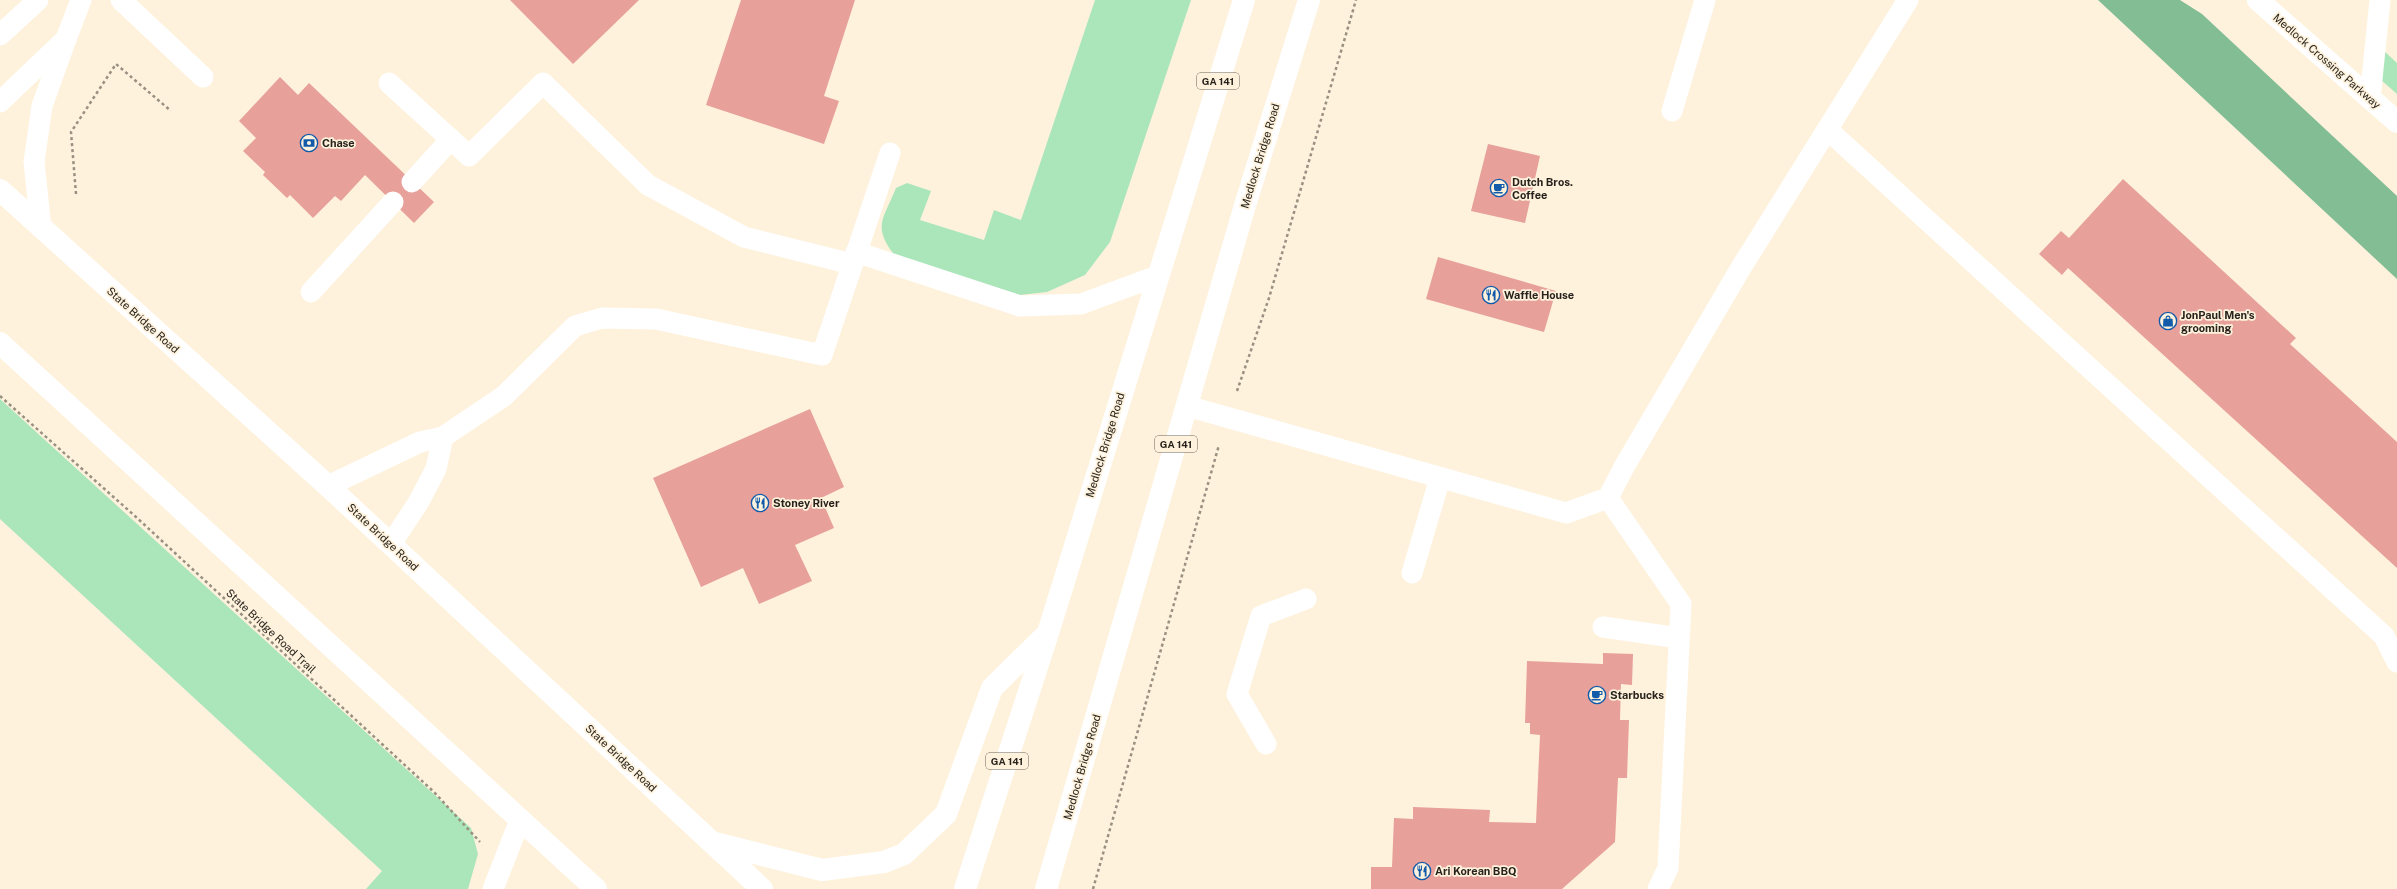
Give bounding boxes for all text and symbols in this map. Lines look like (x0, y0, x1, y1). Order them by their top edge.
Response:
street label: Medlock Crossing Parkway (2271, 11, 2383, 111)
road number: GA 141 (1197, 73, 1239, 89)
street label: Medlock Bridge Road (1238, 102, 1282, 210)
bank icon: Chase (299, 133, 319, 153)
place label: Chase (322, 137, 355, 149)
place label: Dutch Bros. Coffee (1512, 176, 1573, 201)
cafe icon: Dutch Bros. Coffee (1489, 178, 1509, 198)
street label: State Bridge Road (105, 285, 181, 355)
restaurant icon: Waffle House (1481, 285, 1501, 305)
place label: Waffle House (1504, 289, 1574, 301)
place label: JonPaul Men's grooming (2181, 309, 2255, 334)
shop icon: JonPaul Men's grooming (2158, 311, 2178, 331)
street label: Medlock Bridge Road (1083, 391, 1127, 499)
road number: GA 141 (1155, 436, 1197, 452)
restaurant icon: Stoney River (750, 493, 770, 513)
place label: Stoney River (773, 497, 840, 509)
street label: State Bridge Road (345, 501, 421, 573)
street label: State Bridge Road Trail (224, 586, 318, 676)
cafe icon: Starbucks (1587, 685, 1607, 705)
place label: Starbucks (1610, 689, 1664, 701)
street label: Medlock Bridge Road (1061, 713, 1103, 821)
street label: State Bridge Road (583, 722, 659, 794)
road number: GA 141 (986, 753, 1028, 769)
restaurant icon: Ari Korean BBQ (1412, 861, 1432, 881)
place label: Ari Korean BBQ (1435, 865, 1517, 877)

